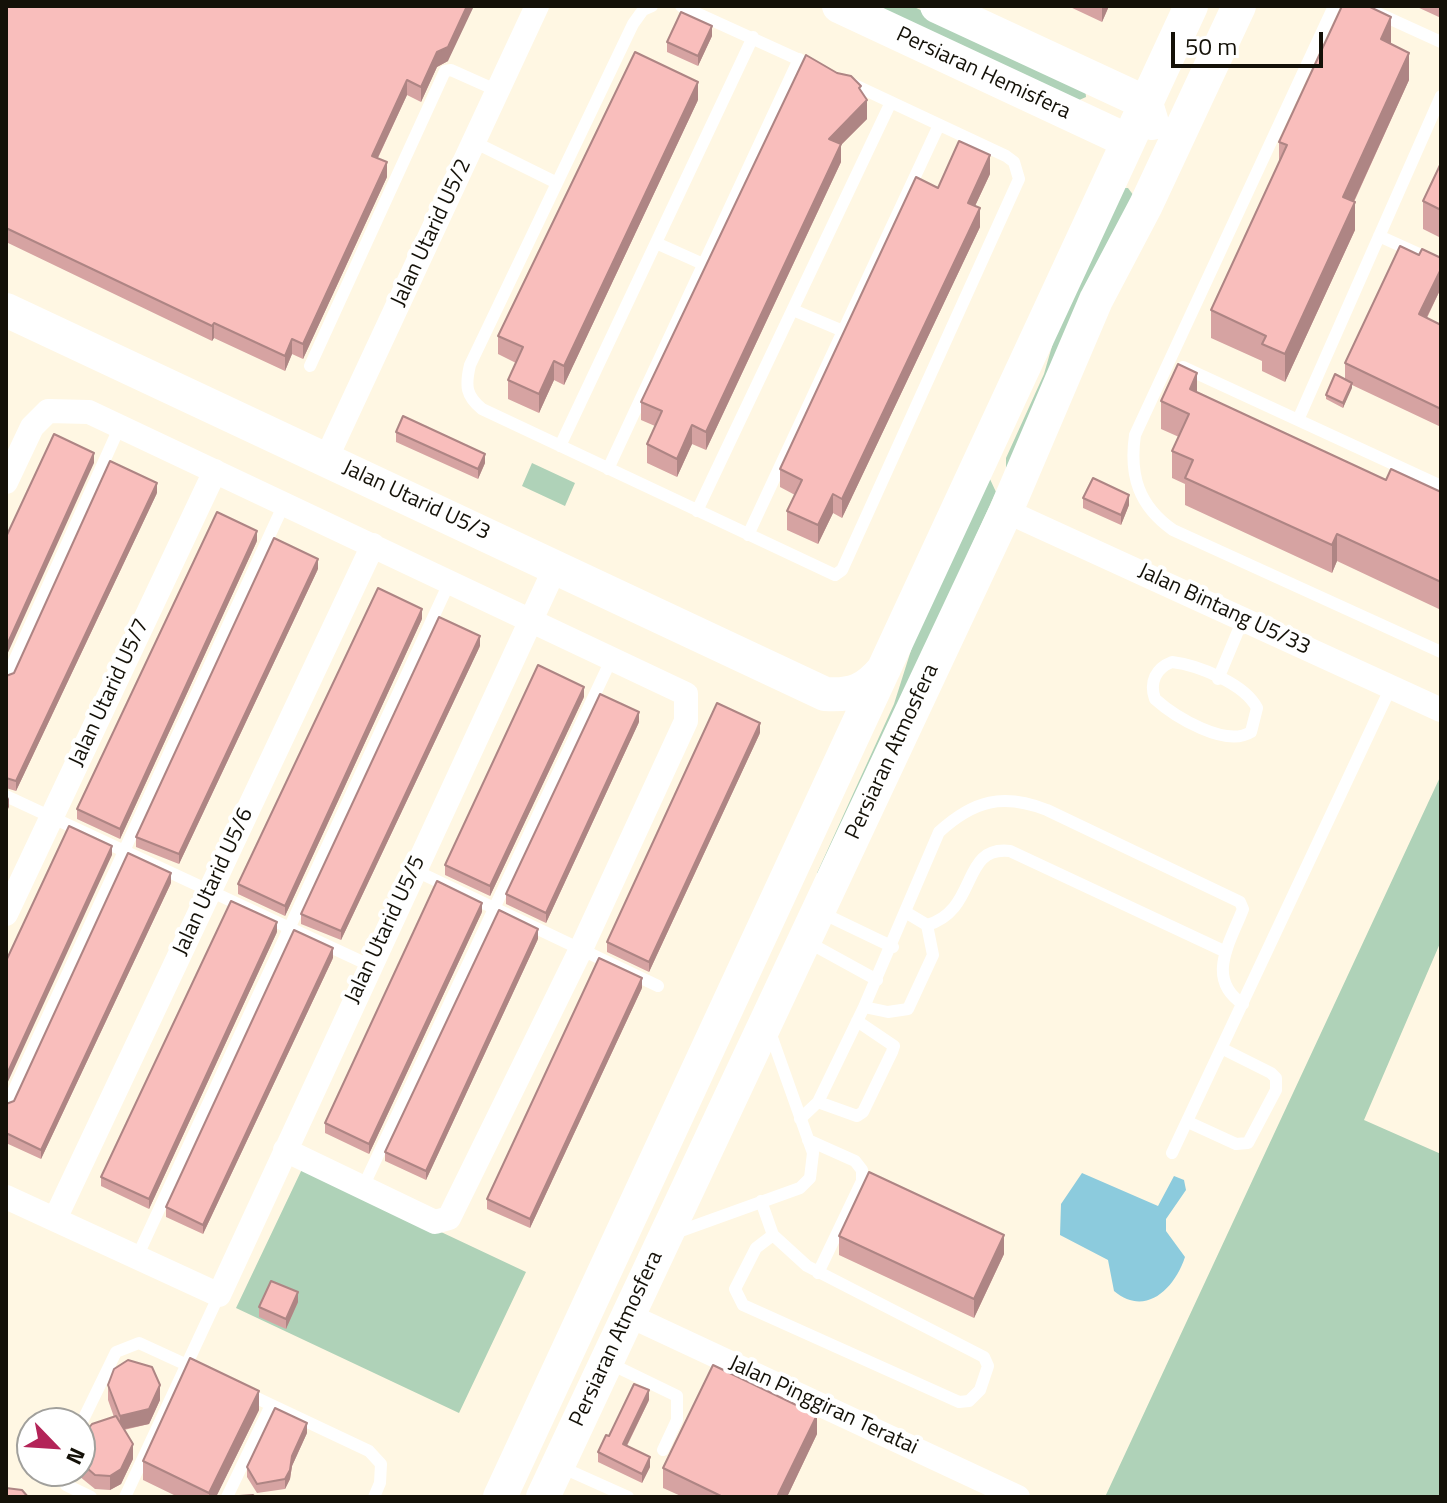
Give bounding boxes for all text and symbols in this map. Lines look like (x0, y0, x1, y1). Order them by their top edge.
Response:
scale bar (1175, 16, 1327, 66)
street label: Persiaran Hemisfera (892, 22, 1074, 126)
text: 50 m (1185, 28, 1237, 64)
street label: Jalan Utarid U5/2 (386, 155, 478, 311)
street label: Jalan Utarid U5/3 (338, 455, 494, 547)
street label: Jalan Bintang U5/33 (1134, 558, 1314, 662)
street label: Jalan Utarid U5/7 (64, 615, 156, 771)
street label: Persiaran Atmosfera (841, 660, 945, 844)
street label: Jalan Utarid U5/6 (168, 804, 260, 960)
street label: Jalan Utarid U5/5 (340, 852, 432, 1008)
street label: Persiaran Atmosfera (565, 1247, 669, 1431)
street label: Jalan Pinggiran Teratai (724, 1351, 922, 1461)
north arrow (16, 1407, 96, 1487)
text: N (57, 1442, 95, 1470)

